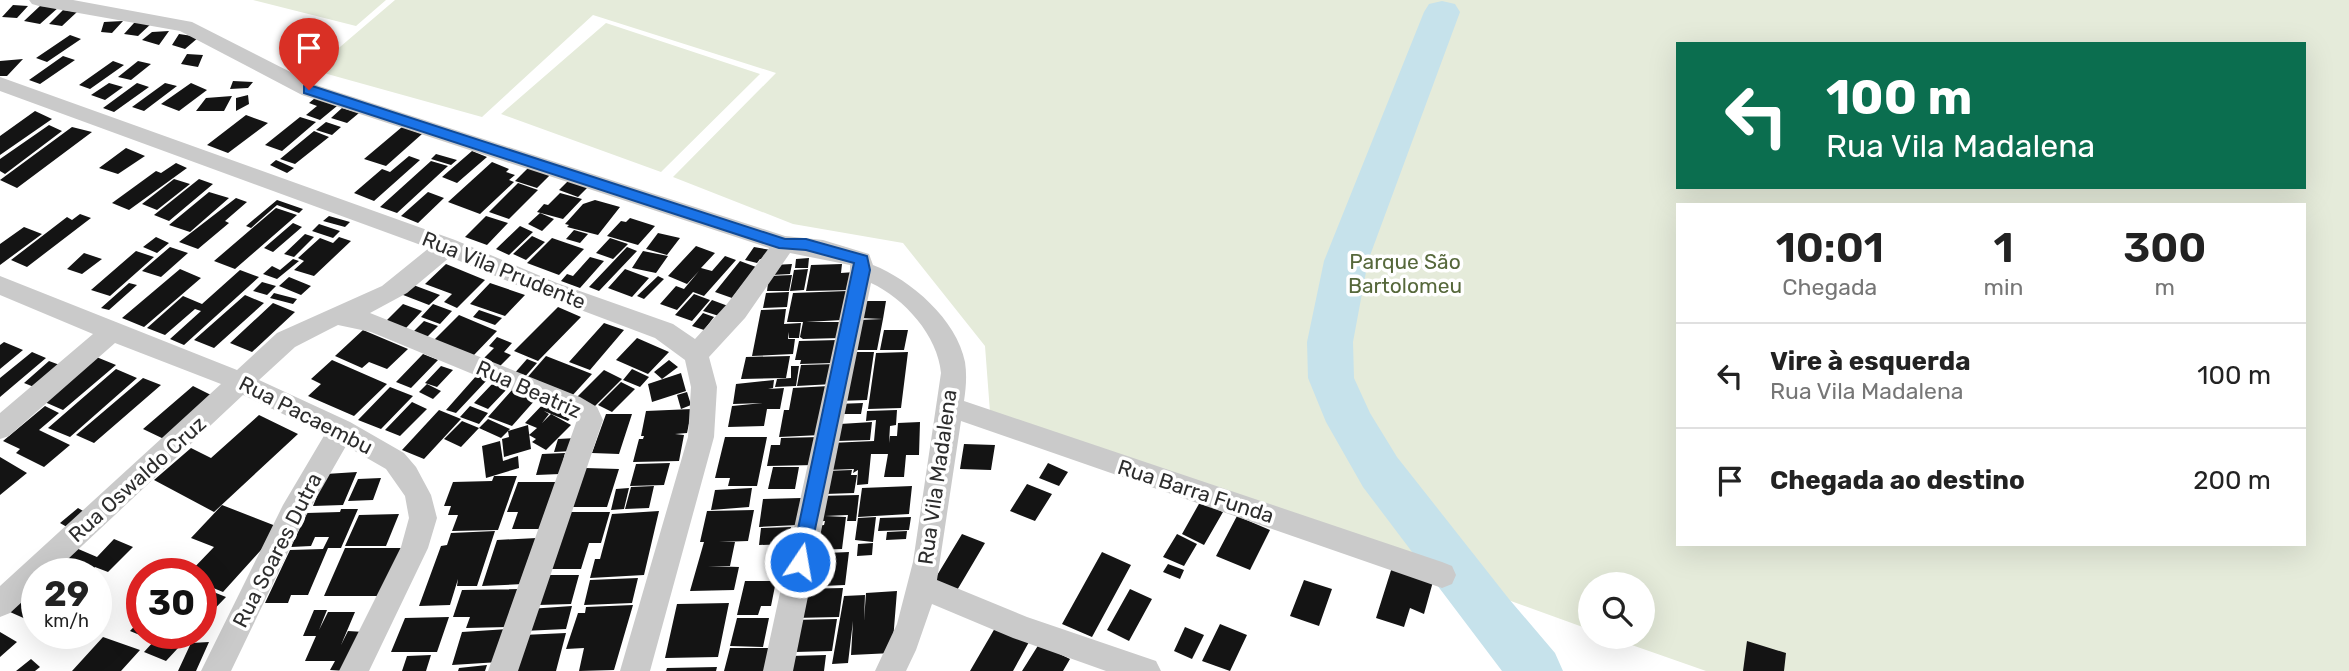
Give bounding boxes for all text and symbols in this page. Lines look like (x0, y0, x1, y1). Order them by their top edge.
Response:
pin (279, 18, 339, 90)
icon: arrive (290, 29, 328, 67)
text: 100 m (1826, 68, 1972, 126)
icon: left (1711, 70, 1802, 161)
text: Rua Vila Madalena (1826, 127, 2095, 165)
text: 10:01 (1776, 223, 1884, 273)
text: 1 (1993, 223, 2014, 273)
text: 300 (2123, 223, 2206, 273)
street label: Rua Vila Prudente (419, 226, 589, 314)
park label: Parque São Bartolomeu (1348, 249, 1462, 298)
text: Chegada (1782, 273, 1877, 301)
text: min (1984, 273, 2024, 301)
text: m (2155, 273, 2175, 301)
text: Vire à esquerda (1770, 346, 1971, 377)
street label: Rua Beatriz (473, 355, 585, 423)
icon: left (1711, 357, 1749, 395)
text: 100 m (2197, 360, 2271, 391)
street label: Rua Pacaembu (235, 371, 377, 459)
text: Rua Vila Madalena (1770, 377, 1964, 405)
street label: Rua Vila Madalena (912, 388, 962, 566)
street label: Rua Oswaldo Cruz (63, 411, 211, 547)
street label: Rua Barra Funda (1115, 454, 1277, 528)
icon: arrive (1711, 462, 1749, 500)
text: Chegada ao destino (1770, 465, 2025, 496)
text: 200 m (2193, 465, 2271, 496)
street label: Rua Soares Dutra (227, 469, 327, 631)
position arrow (763, 525, 837, 599)
speed limit sign: 30 (126, 558, 217, 649)
map controls (1578, 572, 1655, 649)
button: search (1578, 572, 1655, 649)
text: 29 (44, 573, 89, 615)
text: km/h (44, 610, 89, 632)

